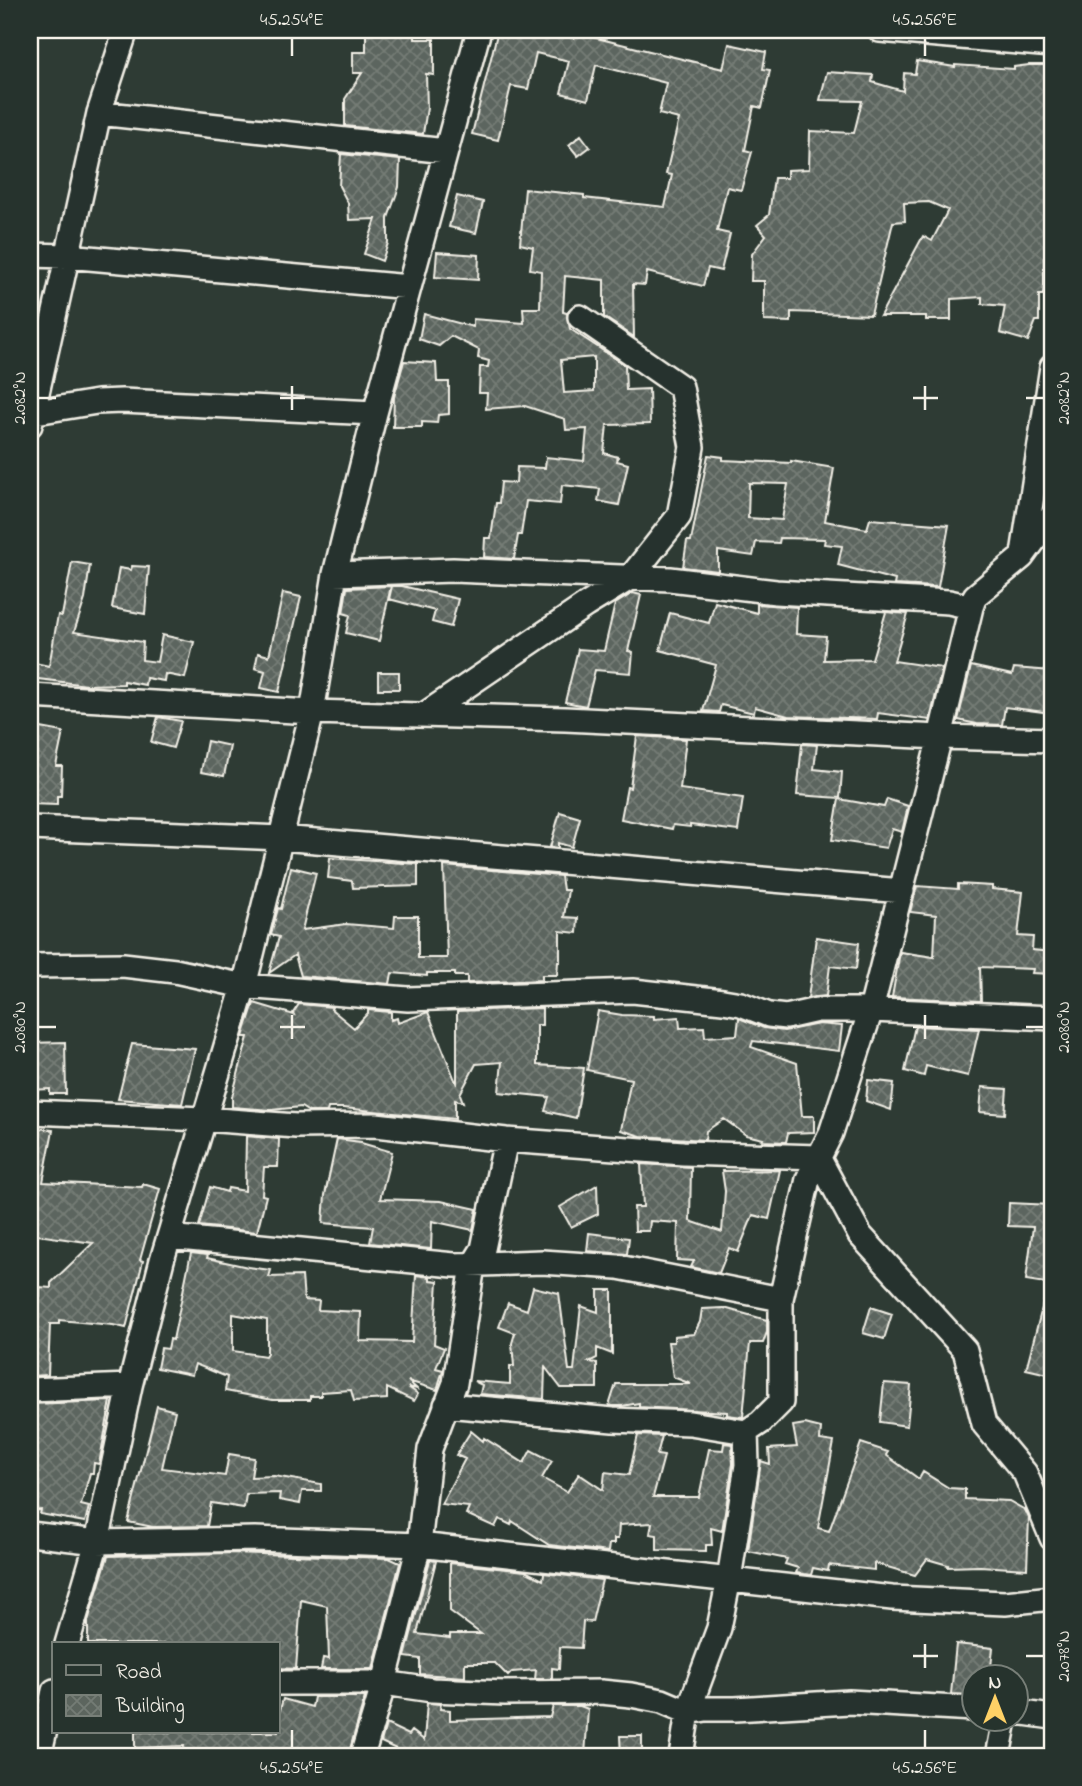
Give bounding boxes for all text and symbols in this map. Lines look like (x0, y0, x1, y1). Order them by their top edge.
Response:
text: 45.254°E (260, 8, 324, 34)
text: 45.256°E (893, 8, 957, 34)
text: 2.082°N (8, 371, 34, 425)
text: 2.082°N (1052, 371, 1078, 425)
text: 2.080°N (8, 1001, 34, 1053)
text: 2.080°N (1052, 1001, 1078, 1053)
text: 2.078°N (1052, 1630, 1078, 1682)
legend (52, 1642, 280, 1734)
text: Road (116, 1658, 162, 1688)
north arrow (960, 1664, 1030, 1734)
text: N (989, 1670, 1002, 1697)
text: Building (115, 1692, 185, 1724)
text: 45.254°E (260, 1756, 324, 1782)
text: 45.256°E (893, 1756, 957, 1782)

